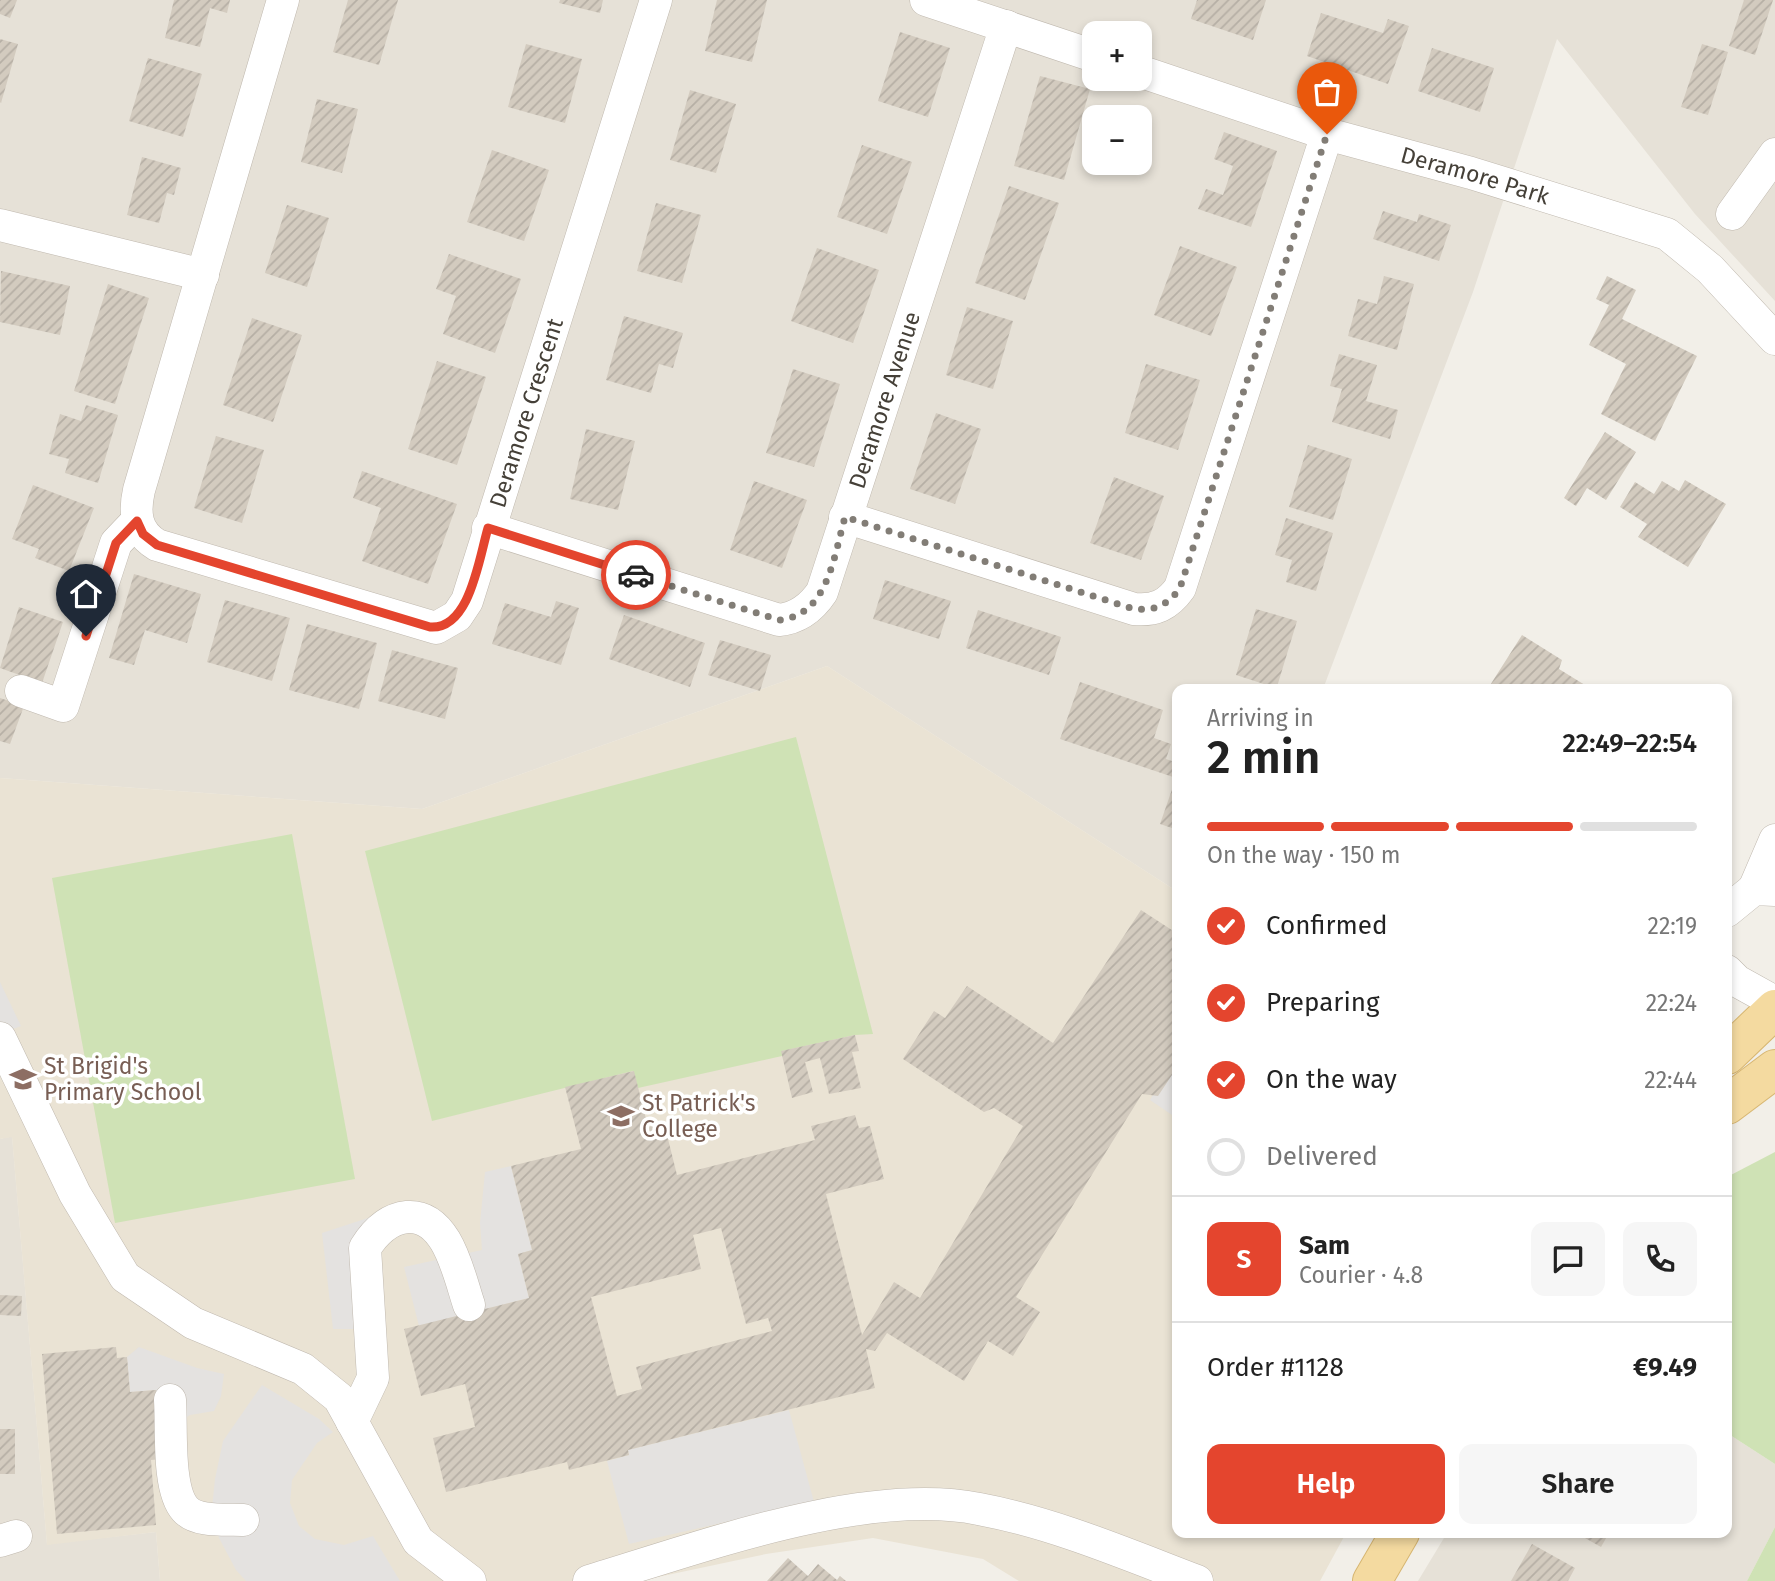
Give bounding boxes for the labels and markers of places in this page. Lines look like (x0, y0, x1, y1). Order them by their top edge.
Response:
pin (1297, 62, 1357, 134)
pin (56, 564, 116, 636)
place label: St Brigid's Primary School (44, 1052, 202, 1106)
school or university icon: St Brigid's Primary School (8, 1064, 38, 1094)
place label: St Patrick's College (642, 1089, 756, 1143)
school or university icon: St Patrick's College (606, 1101, 636, 1131)

